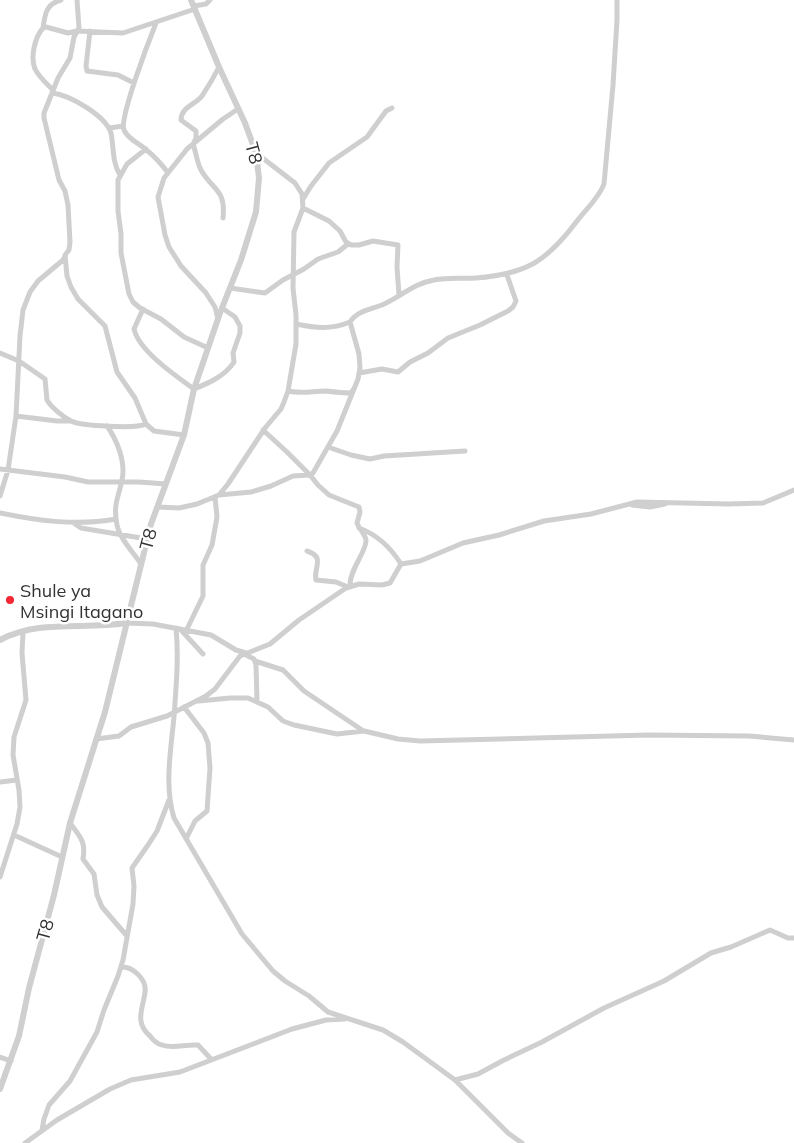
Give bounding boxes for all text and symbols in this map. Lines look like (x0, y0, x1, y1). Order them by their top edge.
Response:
street label: T8 (240, 140, 268, 166)
street label: T8 (134, 526, 162, 552)
place label: Shule ya Msingi Itagano (20, 579, 143, 623)
marker: Shule ya Msingi Itagano (4, 594, 16, 606)
street label: T8 (31, 916, 59, 944)

